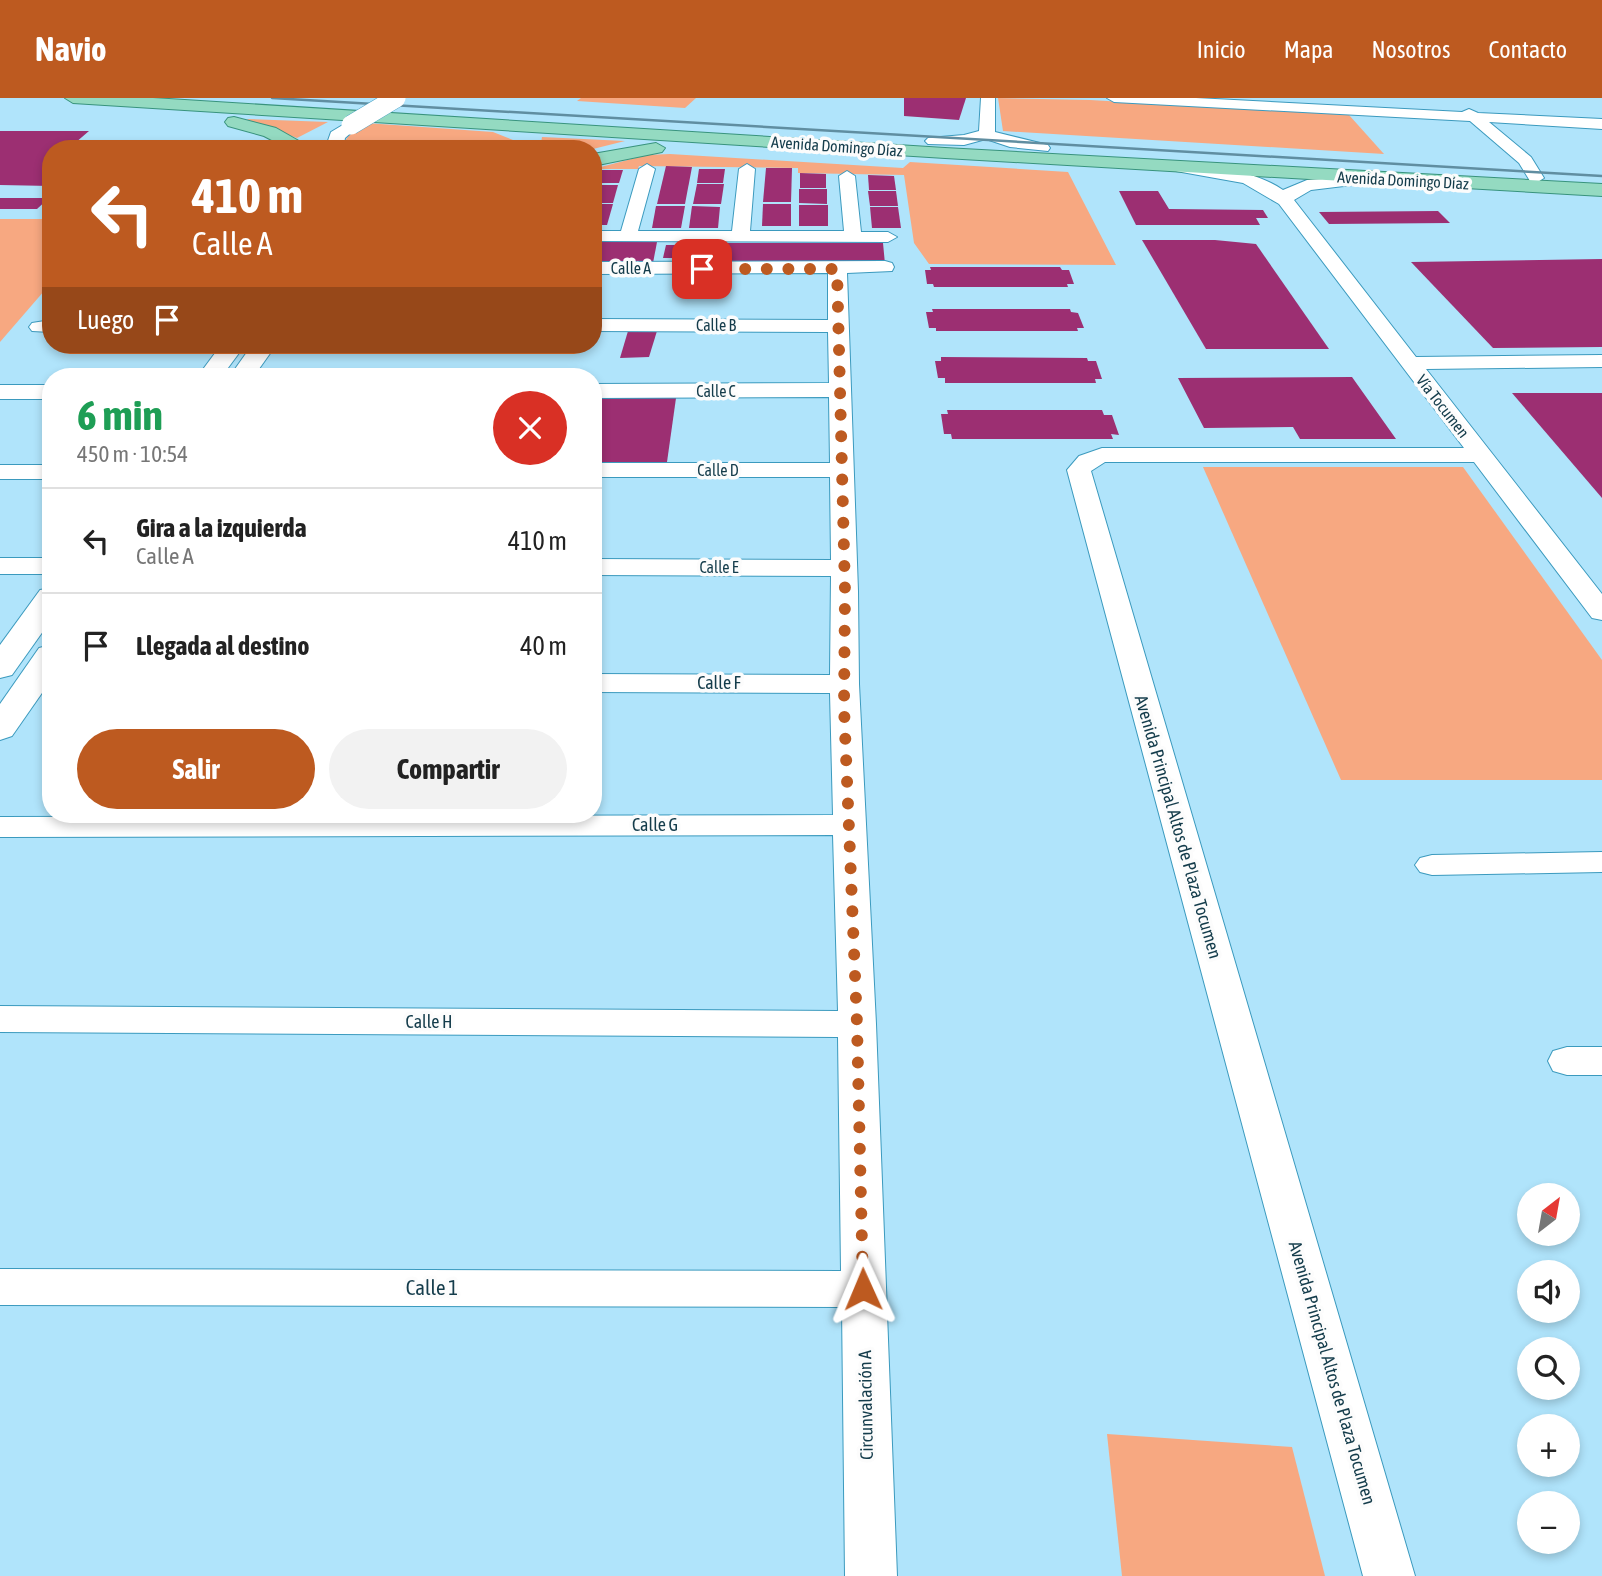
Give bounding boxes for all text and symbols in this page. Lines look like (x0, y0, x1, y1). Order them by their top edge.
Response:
text: Navio (35, 30, 107, 68)
text: Inicio (1197, 36, 1246, 63)
text: Mapa (1284, 36, 1333, 63)
text: Nosotros (1371, 36, 1450, 63)
text: Contacto (1488, 36, 1567, 63)
street label: Avenida Domingo Díaz (771, 132, 904, 161)
text: 410 m (192, 167, 303, 223)
icon: left (77, 168, 168, 259)
street label: Avenida Domingo Díaz (1337, 168, 1469, 193)
text: Calle A (192, 225, 273, 262)
pin (672, 239, 732, 299)
icon: arrive (683, 250, 721, 288)
street label: Calle A (611, 259, 651, 277)
icon: arrive (148, 301, 186, 339)
text: Luego (77, 305, 134, 335)
street label: Calle B (696, 316, 736, 334)
street label: Vía Tocumen (1413, 371, 1473, 441)
street label: Calle C (696, 382, 736, 400)
text: 6 min (77, 391, 163, 439)
button: close (493, 391, 567, 465)
text: 450 m · 10:54 (77, 441, 188, 467)
street label: Calle D (697, 461, 739, 479)
text: Gira a la izquierda (136, 513, 307, 543)
icon: left (77, 522, 115, 560)
text: 410 m (508, 526, 567, 556)
text: Calle A (136, 543, 194, 569)
street label: Calle E (699, 558, 739, 576)
icon: arrive (77, 627, 115, 665)
text: Llegada al destino (136, 631, 309, 661)
text: 40 m (520, 631, 567, 661)
street label: Calle F (697, 672, 742, 693)
street label: Avenida Principal Altos de Plaza Tocumen (1131, 693, 1226, 961)
button: Salir (77, 729, 315, 809)
button: Compartir (329, 729, 567, 809)
street label: Calle G (632, 814, 678, 835)
street label: Calle H (406, 1011, 452, 1032)
north arrow (1517, 1183, 1580, 1246)
map controls (1517, 1183, 1580, 1554)
street label: Avenida Principal Altos de Plaza Tocumen (1285, 1239, 1380, 1507)
position arrow (826, 1252, 900, 1326)
button: sound (1517, 1260, 1580, 1323)
street label: Calle 1 (406, 1275, 458, 1299)
button: search (1517, 1337, 1580, 1400)
street label: Circunvalación A (854, 1350, 877, 1460)
button: + (1517, 1414, 1580, 1477)
button: − (1517, 1491, 1580, 1554)

